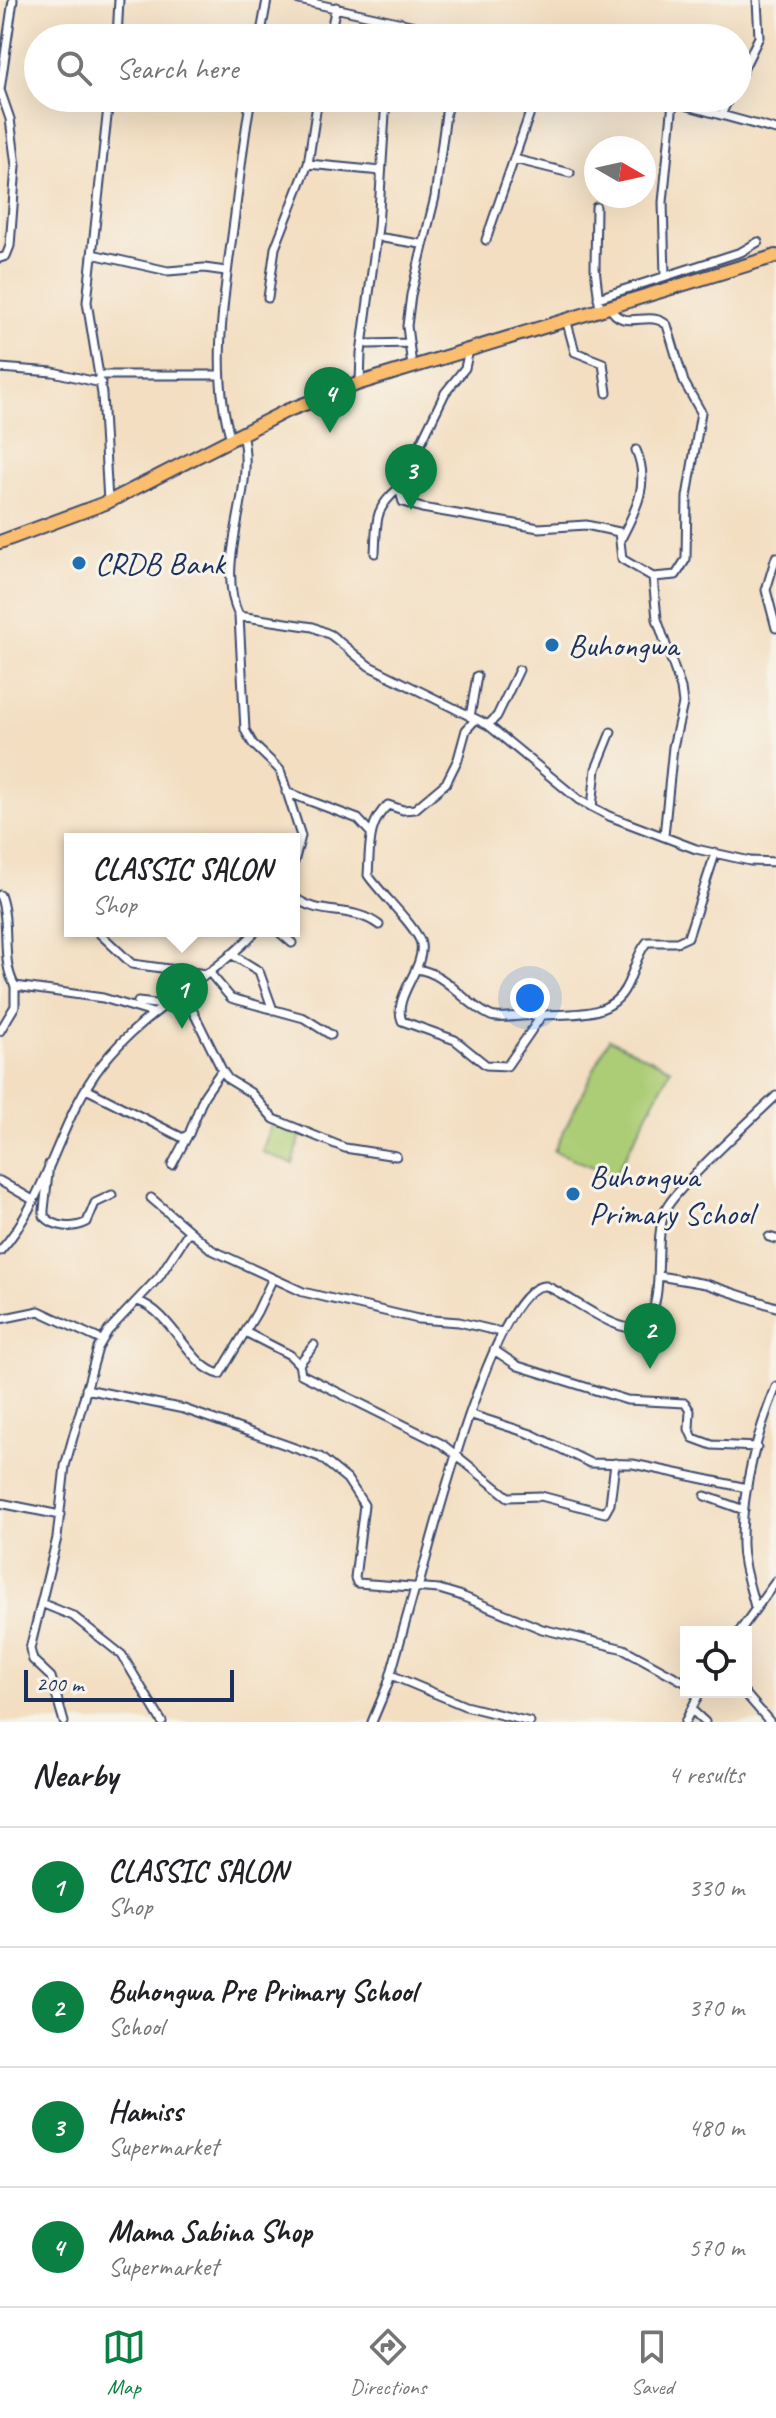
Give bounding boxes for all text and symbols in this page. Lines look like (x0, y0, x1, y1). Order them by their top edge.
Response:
search box (24, 24, 752, 112)
icon: search (52, 46, 96, 90)
text: Search here (116, 49, 238, 87)
north arrow (584, 136, 656, 208)
pin: 4 (304, 367, 356, 433)
pin: 3 (385, 444, 437, 510)
place label: CRDB Bank (95, 543, 227, 584)
marker: CRDB Bank (70, 554, 88, 572)
place label: Buhongwa (568, 625, 681, 666)
marker: Buhongwa (543, 636, 561, 654)
popup (64, 833, 300, 937)
text: CLASSIC SALON (92, 850, 272, 888)
text: Shop (92, 888, 136, 921)
pin: 1 (156, 963, 208, 1029)
your location (510, 978, 550, 1018)
place label: Buhongwa Primary School (589, 1156, 759, 1234)
marker: Buhongwa Primary School (564, 1185, 582, 1203)
pin: 2 (624, 1303, 676, 1369)
map controls (680, 1626, 752, 1698)
button: locate (680, 1626, 752, 1698)
scale bar (24, 1666, 234, 1702)
text: 200 m (36, 1670, 83, 1698)
text: Nearby (32, 1753, 118, 1796)
text: 4 results (668, 1758, 744, 1791)
text: CLASSIC SALON (108, 1852, 288, 1890)
text: 1 (52, 1871, 64, 1904)
text: 330 m (688, 1871, 744, 1904)
text: Shop (108, 1890, 152, 1923)
text: Buhongwa Pre Primary School (108, 1972, 417, 2010)
text: 2 (52, 1991, 64, 2024)
text: 370 m (688, 1991, 744, 2024)
text: School (108, 2010, 164, 2043)
text: Hamiss (108, 2092, 183, 2130)
text: 3 (52, 2111, 64, 2144)
text: 480 m (688, 2111, 744, 2144)
text: Supermarket (108, 2130, 219, 2163)
text: Mama Sabina Shop (108, 2212, 312, 2250)
text: 4 (52, 2231, 64, 2264)
text: 570 m (688, 2231, 744, 2264)
text: Supermarket (108, 2250, 219, 2283)
tab: Map (102, 2325, 146, 2401)
tab: Directions (350, 2325, 426, 2401)
tab: Saved (630, 2325, 674, 2401)

